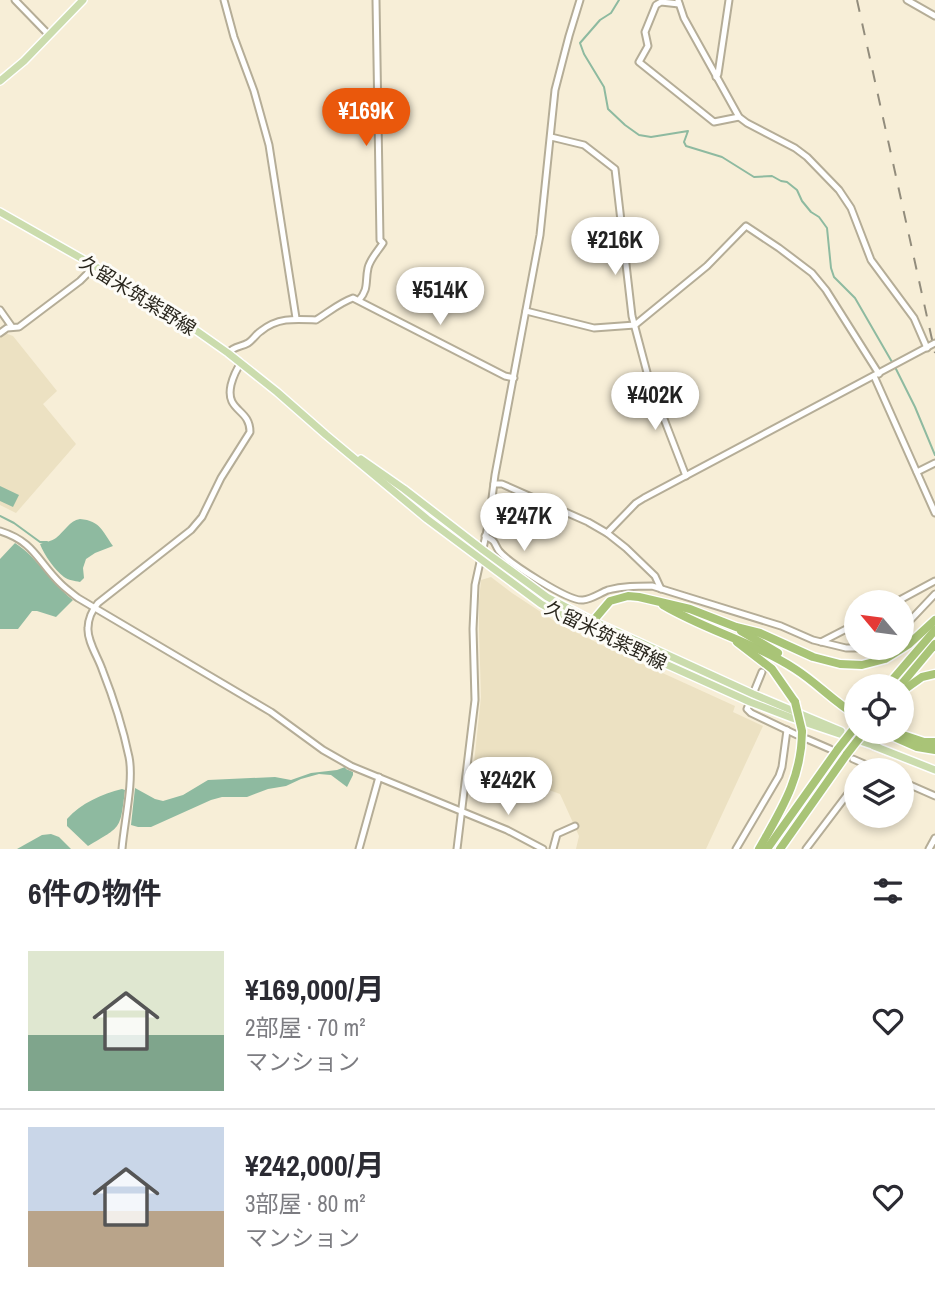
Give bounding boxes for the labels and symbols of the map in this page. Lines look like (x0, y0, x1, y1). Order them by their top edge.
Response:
pin: ¥169K (317, 88, 415, 148)
pin: ¥216K (566, 218, 664, 277)
street label: 久留米筑紫野線 (75, 249, 201, 341)
pin: ¥514K (391, 268, 489, 327)
pin: ¥402K (606, 372, 704, 432)
pin: ¥247K (475, 494, 573, 553)
north arrow (844, 590, 914, 660)
street label: 久留米筑紫野線 (541, 594, 671, 676)
pin: ¥242K (459, 758, 557, 817)

